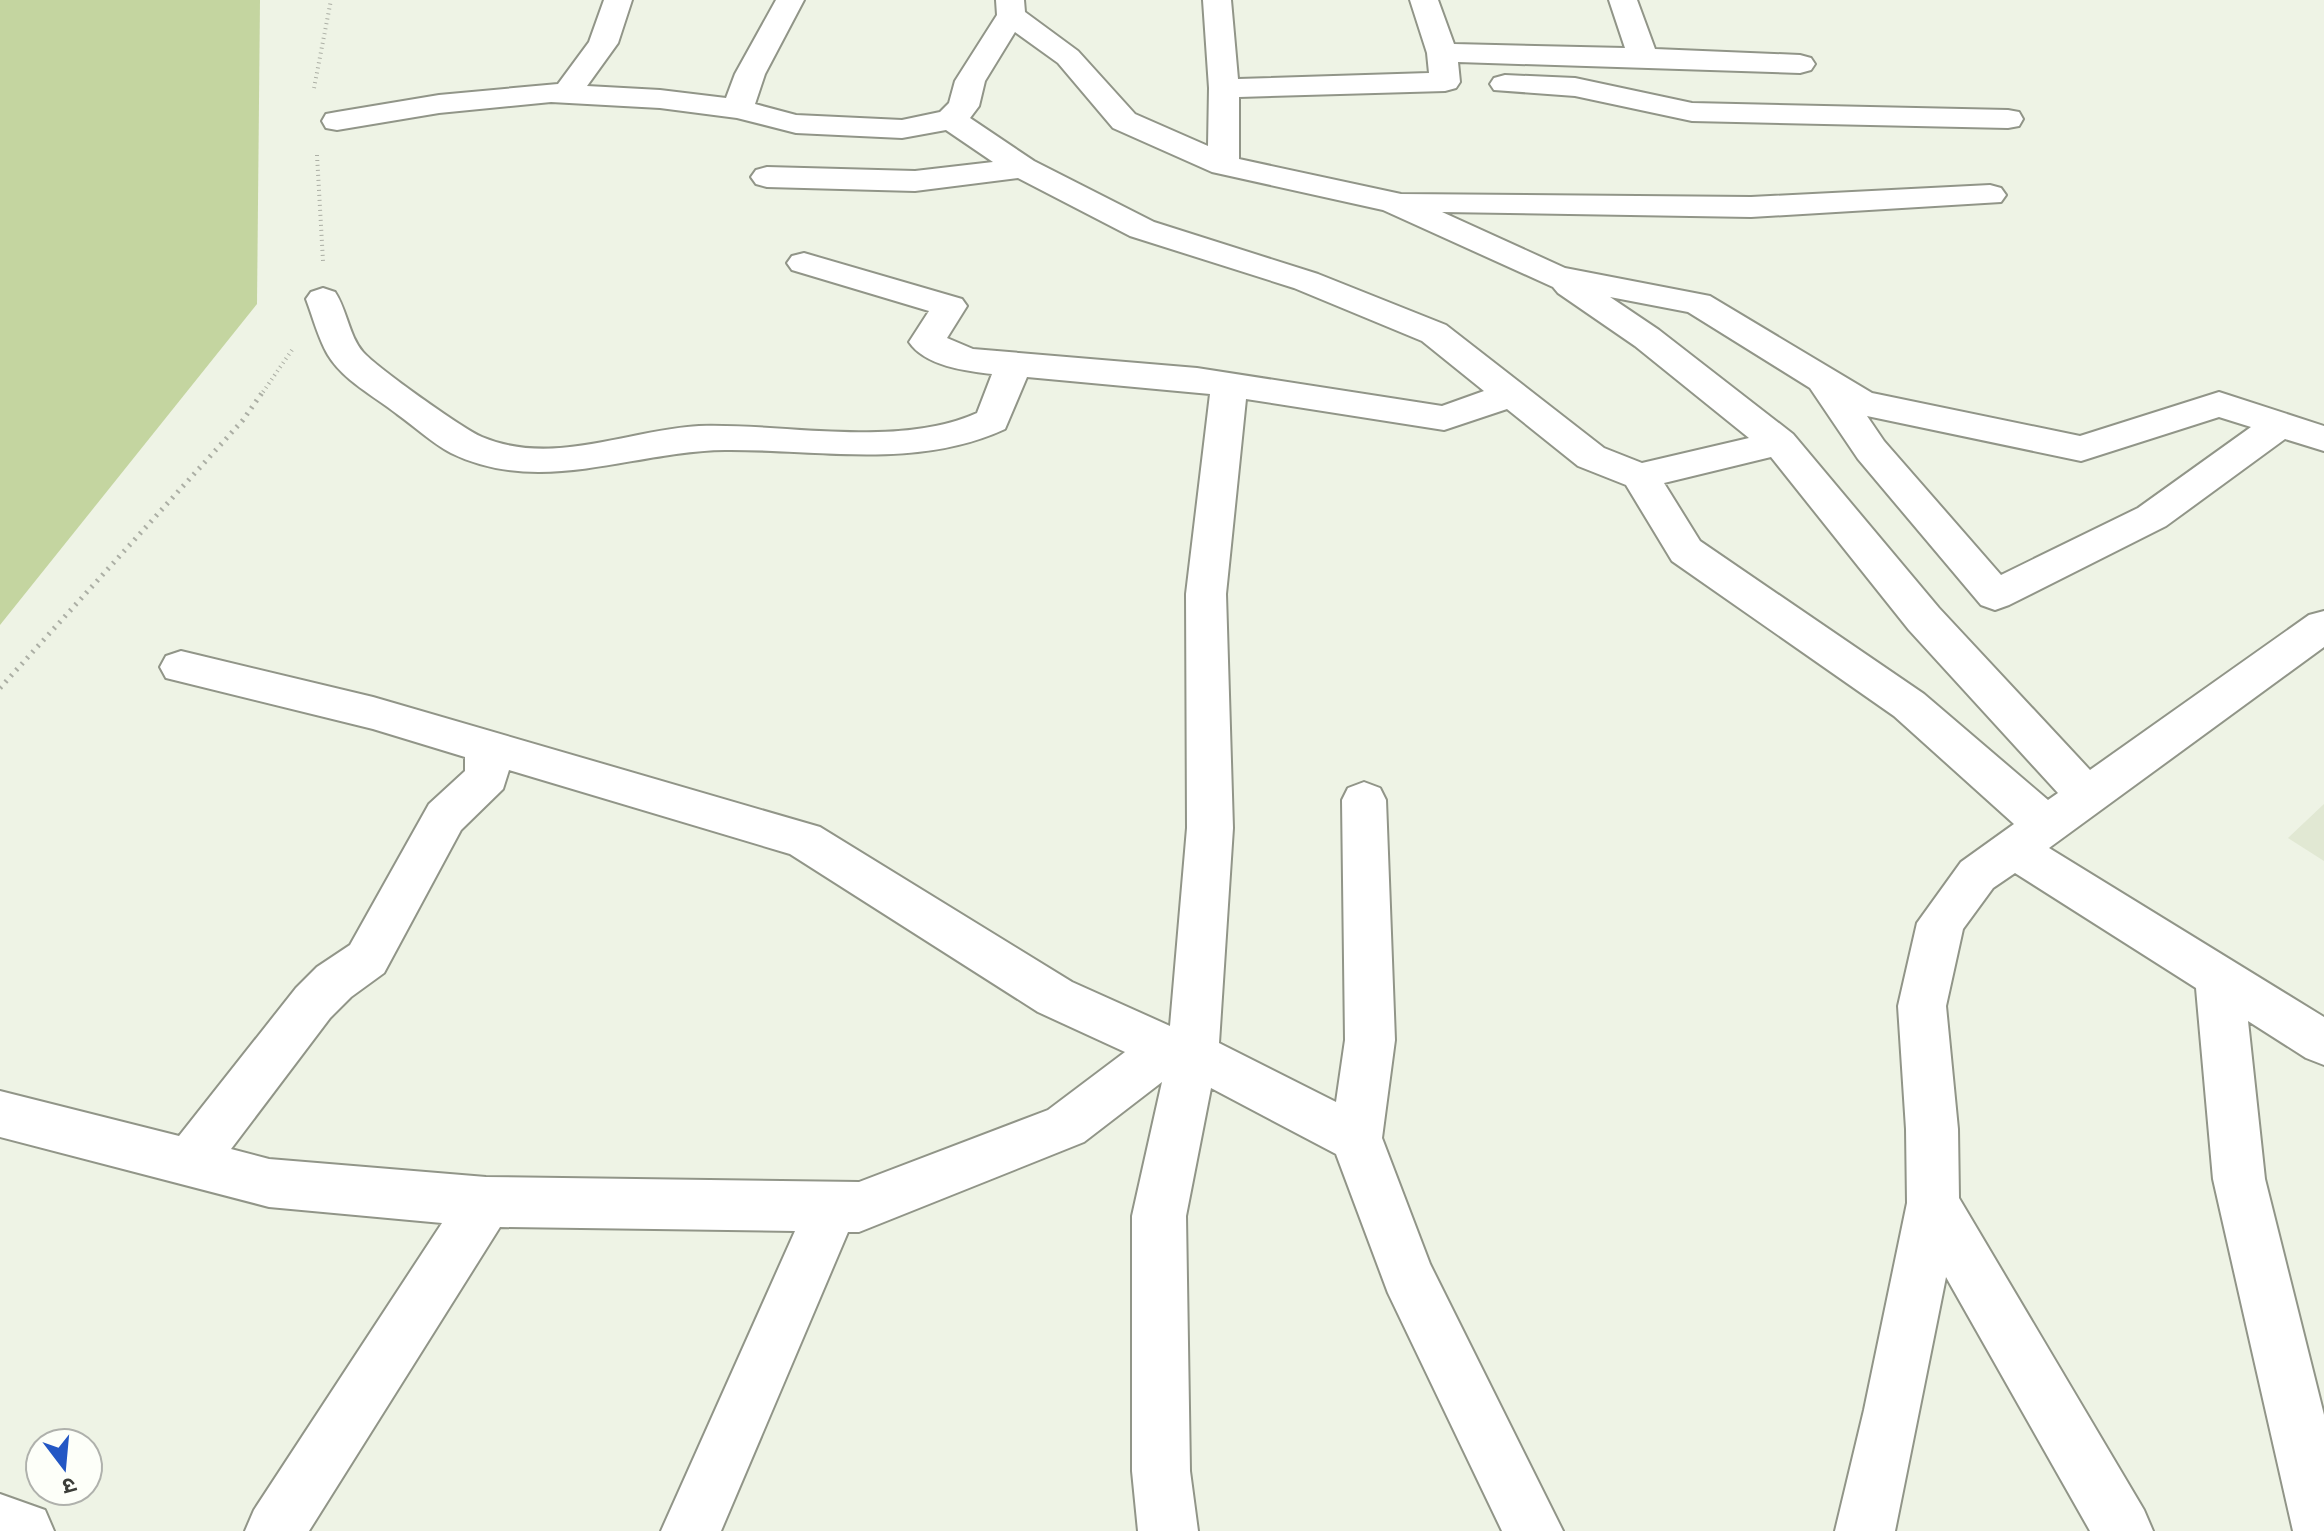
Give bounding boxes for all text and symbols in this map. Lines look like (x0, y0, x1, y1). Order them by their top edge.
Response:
north arrow (24, 1427, 104, 1507)
text: उ (58, 1471, 80, 1502)

